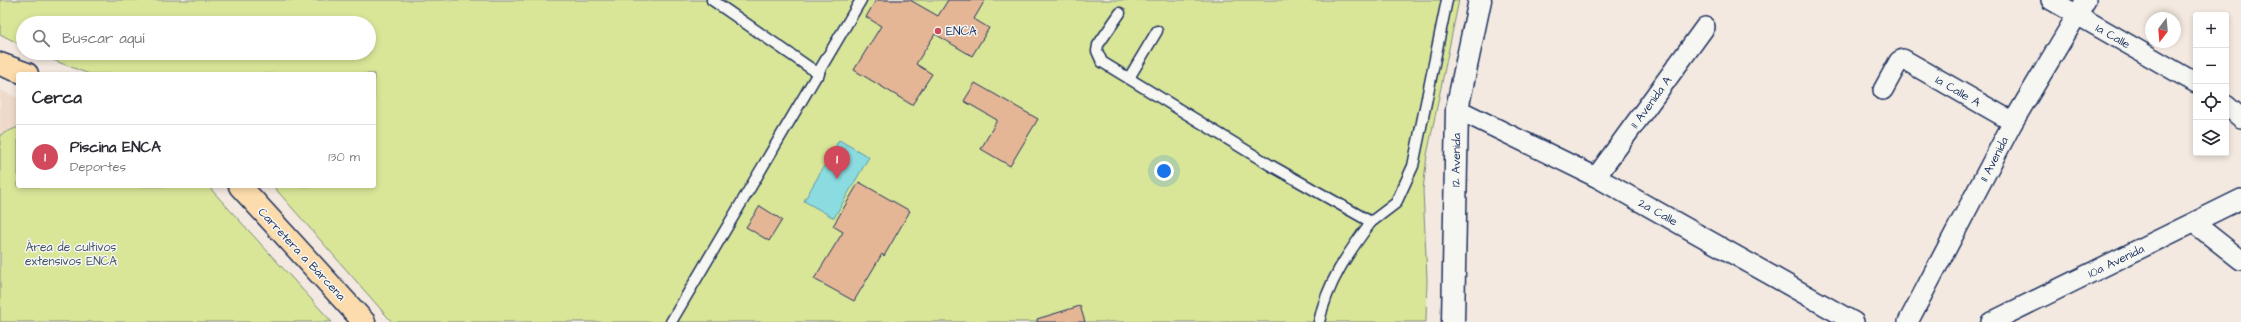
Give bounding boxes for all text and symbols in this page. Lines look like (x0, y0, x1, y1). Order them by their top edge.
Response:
north arrow (2145, 12, 2181, 48)
map controls (2193, 12, 2229, 156)
button: + (2193, 12, 2229, 48)
search box (16, 16, 376, 60)
street label: 1a Calle (2092, 20, 2134, 53)
place label: ENCA (946, 23, 977, 40)
marker: ENCA (933, 26, 943, 36)
icon: search (30, 27, 52, 49)
text: Buscar aquí (62, 28, 144, 49)
button: − (2193, 48, 2229, 84)
street label: 11 Avenida A (1627, 72, 1676, 132)
street label: 1a Calle A (1932, 72, 1984, 111)
button: locate (2193, 84, 2229, 120)
text: Cerca (32, 86, 82, 110)
button: layers (2193, 120, 2229, 156)
street label: 12 Avenida (1448, 133, 1465, 187)
street label: 11 Avenida (1976, 134, 2013, 185)
text: Piscina ENCA (70, 137, 161, 158)
pin: 1 (824, 146, 850, 179)
text: 1 (44, 148, 46, 166)
text: 130 m (328, 148, 360, 166)
text: Deportes (70, 158, 126, 176)
your location (1154, 161, 1174, 181)
street label: 2a Calle (1635, 195, 1681, 230)
street label: Carretera a Bárcena (254, 204, 349, 305)
park label: Área de cultivos extensivos ENCA (25, 239, 117, 270)
street label: 10a Avenida (2085, 241, 2147, 282)

